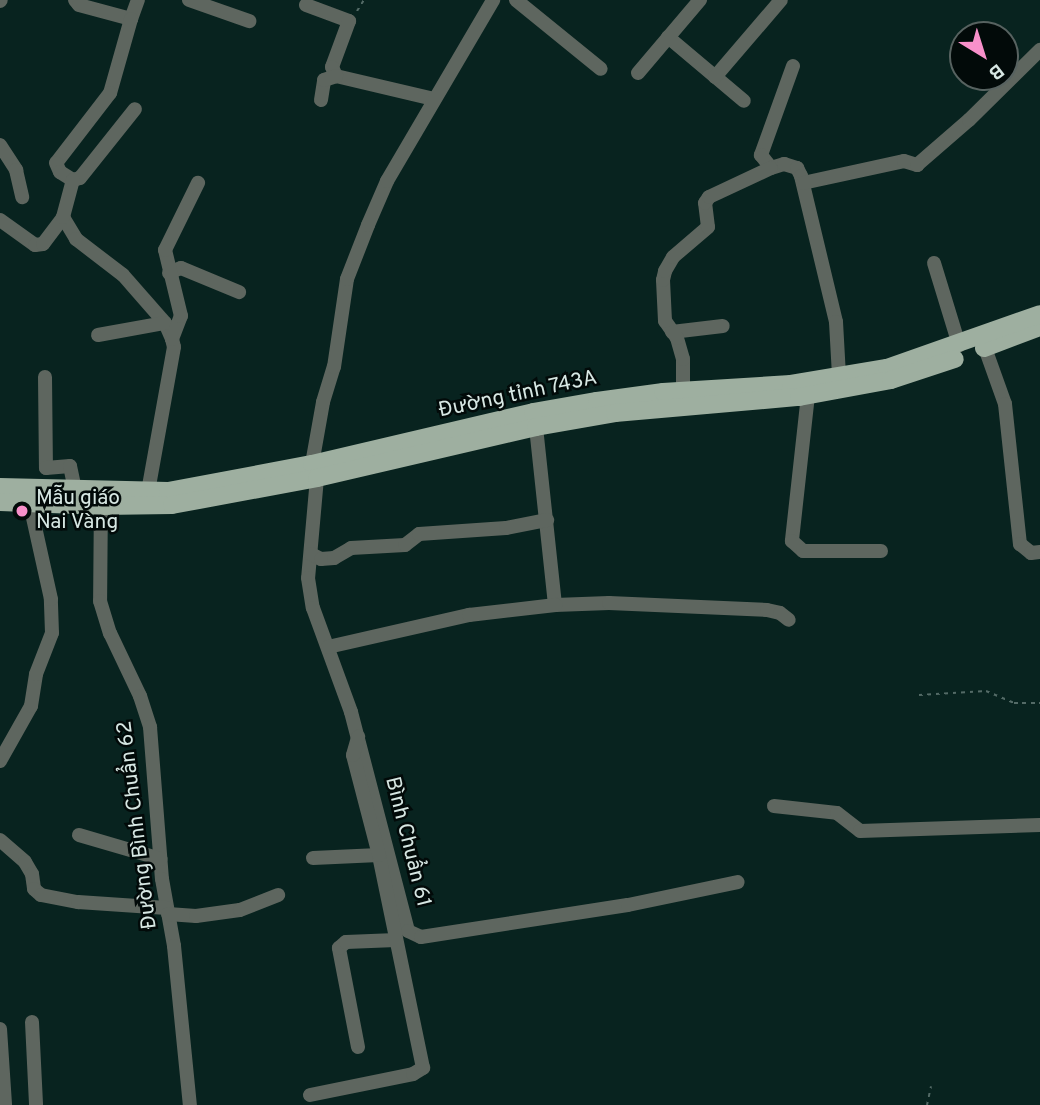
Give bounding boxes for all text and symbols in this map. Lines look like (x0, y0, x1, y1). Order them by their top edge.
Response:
north arrow (949, 21, 1019, 91)
text: B (983, 57, 1008, 84)
street label: Đường tỉnh 743A (436, 366, 600, 424)
place label: Mẫu giáo Nai Vàng (36, 486, 120, 536)
marker: Mẫu giáo Nai Vàng (14, 503, 30, 519)
street label: Đường Bình Chuẩn 62 (113, 719, 163, 931)
street label: Bình Chuẩn 61 (379, 774, 435, 910)

